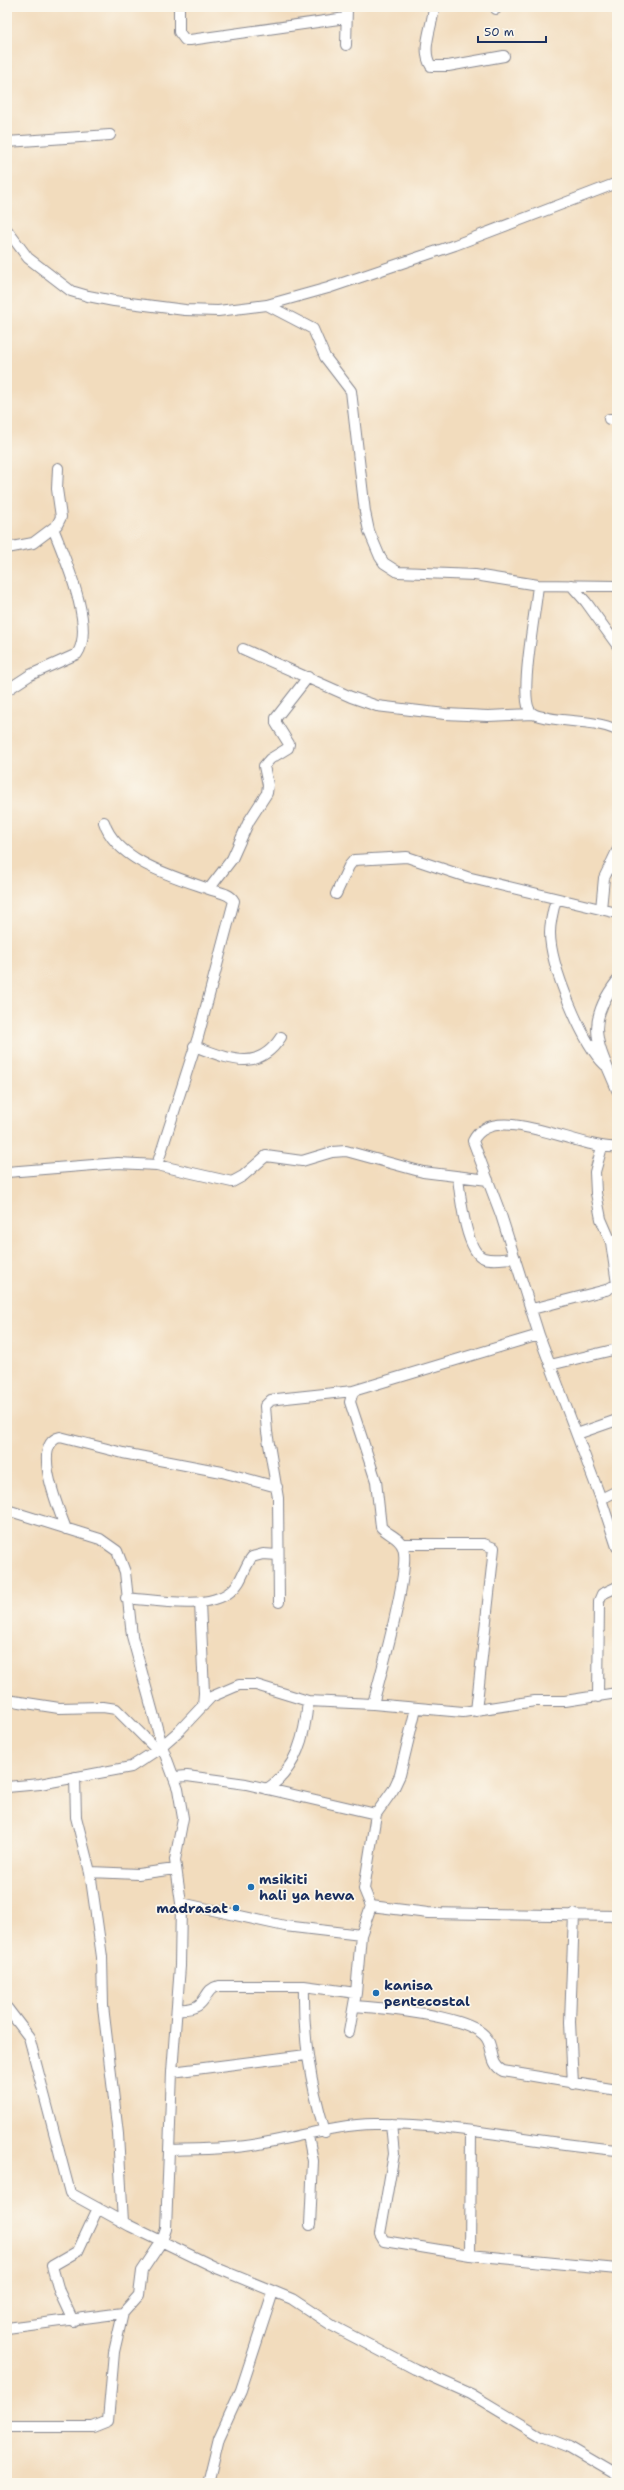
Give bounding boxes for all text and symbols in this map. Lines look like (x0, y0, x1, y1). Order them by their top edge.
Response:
scale bar (478, 18, 546, 44)
text: 50 m (484, 24, 514, 40)
place label: msikiti hali ya hewa (259, 1870, 355, 1904)
marker: msikiti hali ya hewa (246, 1882, 256, 1892)
place label: madrasat (156, 1899, 228, 1917)
marker: madrasat (231, 1903, 241, 1913)
place label: kanisa pentecostal (384, 1976, 470, 2010)
marker: kanisa pentecostal (371, 1988, 381, 1998)

